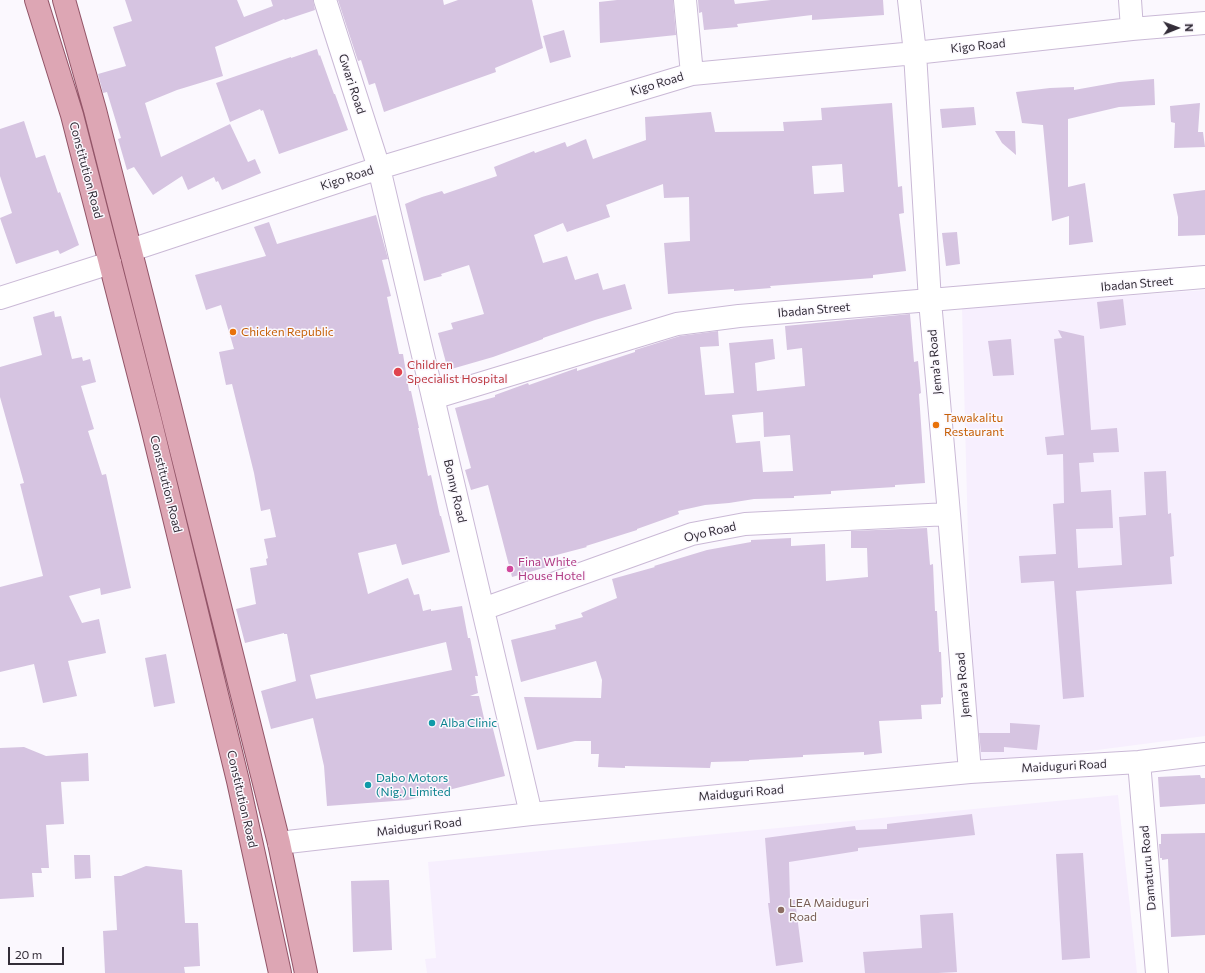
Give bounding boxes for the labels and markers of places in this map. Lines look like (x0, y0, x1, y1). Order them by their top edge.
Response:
place label: Chicken Republic (241, 325, 334, 339)
marker: Chicken Republic (228, 327, 238, 337)
place label: Children Specialist Hospital (407, 358, 507, 386)
marker: Children Specialist Hospital (392, 366, 404, 378)
place label: Tawakalitu Restaurant (944, 411, 1004, 439)
marker: Tawakalitu Restaurant (931, 420, 941, 430)
place label: Fina White House Hotel (518, 555, 585, 583)
marker: Fina White House Hotel (505, 564, 515, 574)
place label: Alba Clinic (440, 716, 497, 730)
marker: Alba Clinic (427, 718, 437, 728)
place label: Dabo Motors (Nig.) Limited (376, 771, 451, 799)
marker: Dabo Motors (Nig.) Limited (363, 780, 373, 790)
place label: LEA Maiduguri Road (789, 896, 869, 924)
marker: LEA Maiduguri Road (776, 905, 786, 915)

